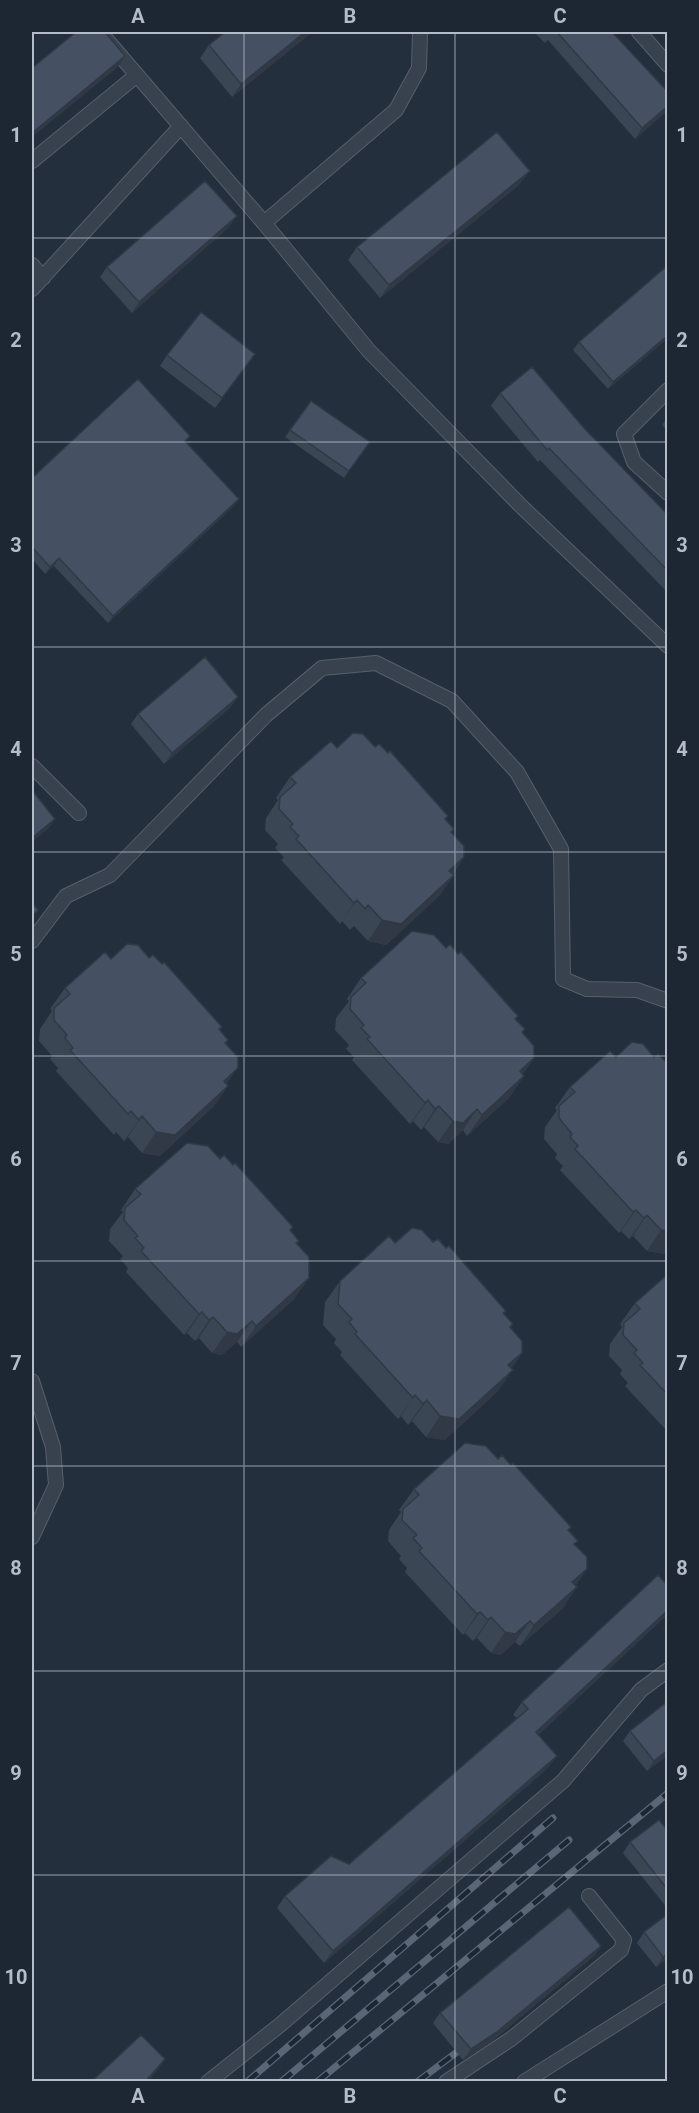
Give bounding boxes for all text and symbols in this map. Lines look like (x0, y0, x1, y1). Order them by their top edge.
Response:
text: A (131, 4, 145, 28)
text: B (344, 4, 356, 28)
text: C (553, 4, 567, 28)
text: 1 (10, 123, 22, 147)
text: 1 (676, 123, 688, 147)
text: 2 (10, 328, 22, 352)
text: 2 (676, 328, 688, 352)
text: 3 (10, 533, 22, 557)
text: 3 (676, 533, 688, 557)
text: 4 (10, 737, 22, 761)
text: 4 (676, 737, 688, 761)
text: 5 (10, 942, 22, 966)
text: 5 (676, 942, 688, 966)
text: 6 (10, 1147, 22, 1171)
text: 6 (676, 1147, 688, 1171)
text: 7 (10, 1351, 22, 1375)
text: 7 (676, 1351, 688, 1375)
text: 8 (10, 1556, 22, 1580)
text: 8 (676, 1556, 688, 1580)
text: 9 (10, 1761, 22, 1785)
text: 9 (676, 1761, 688, 1785)
text: 10 (5, 1965, 27, 1989)
text: 10 (671, 1965, 693, 1989)
text: A (131, 2084, 145, 2108)
text: B (344, 2084, 356, 2108)
text: C (553, 2084, 567, 2108)

